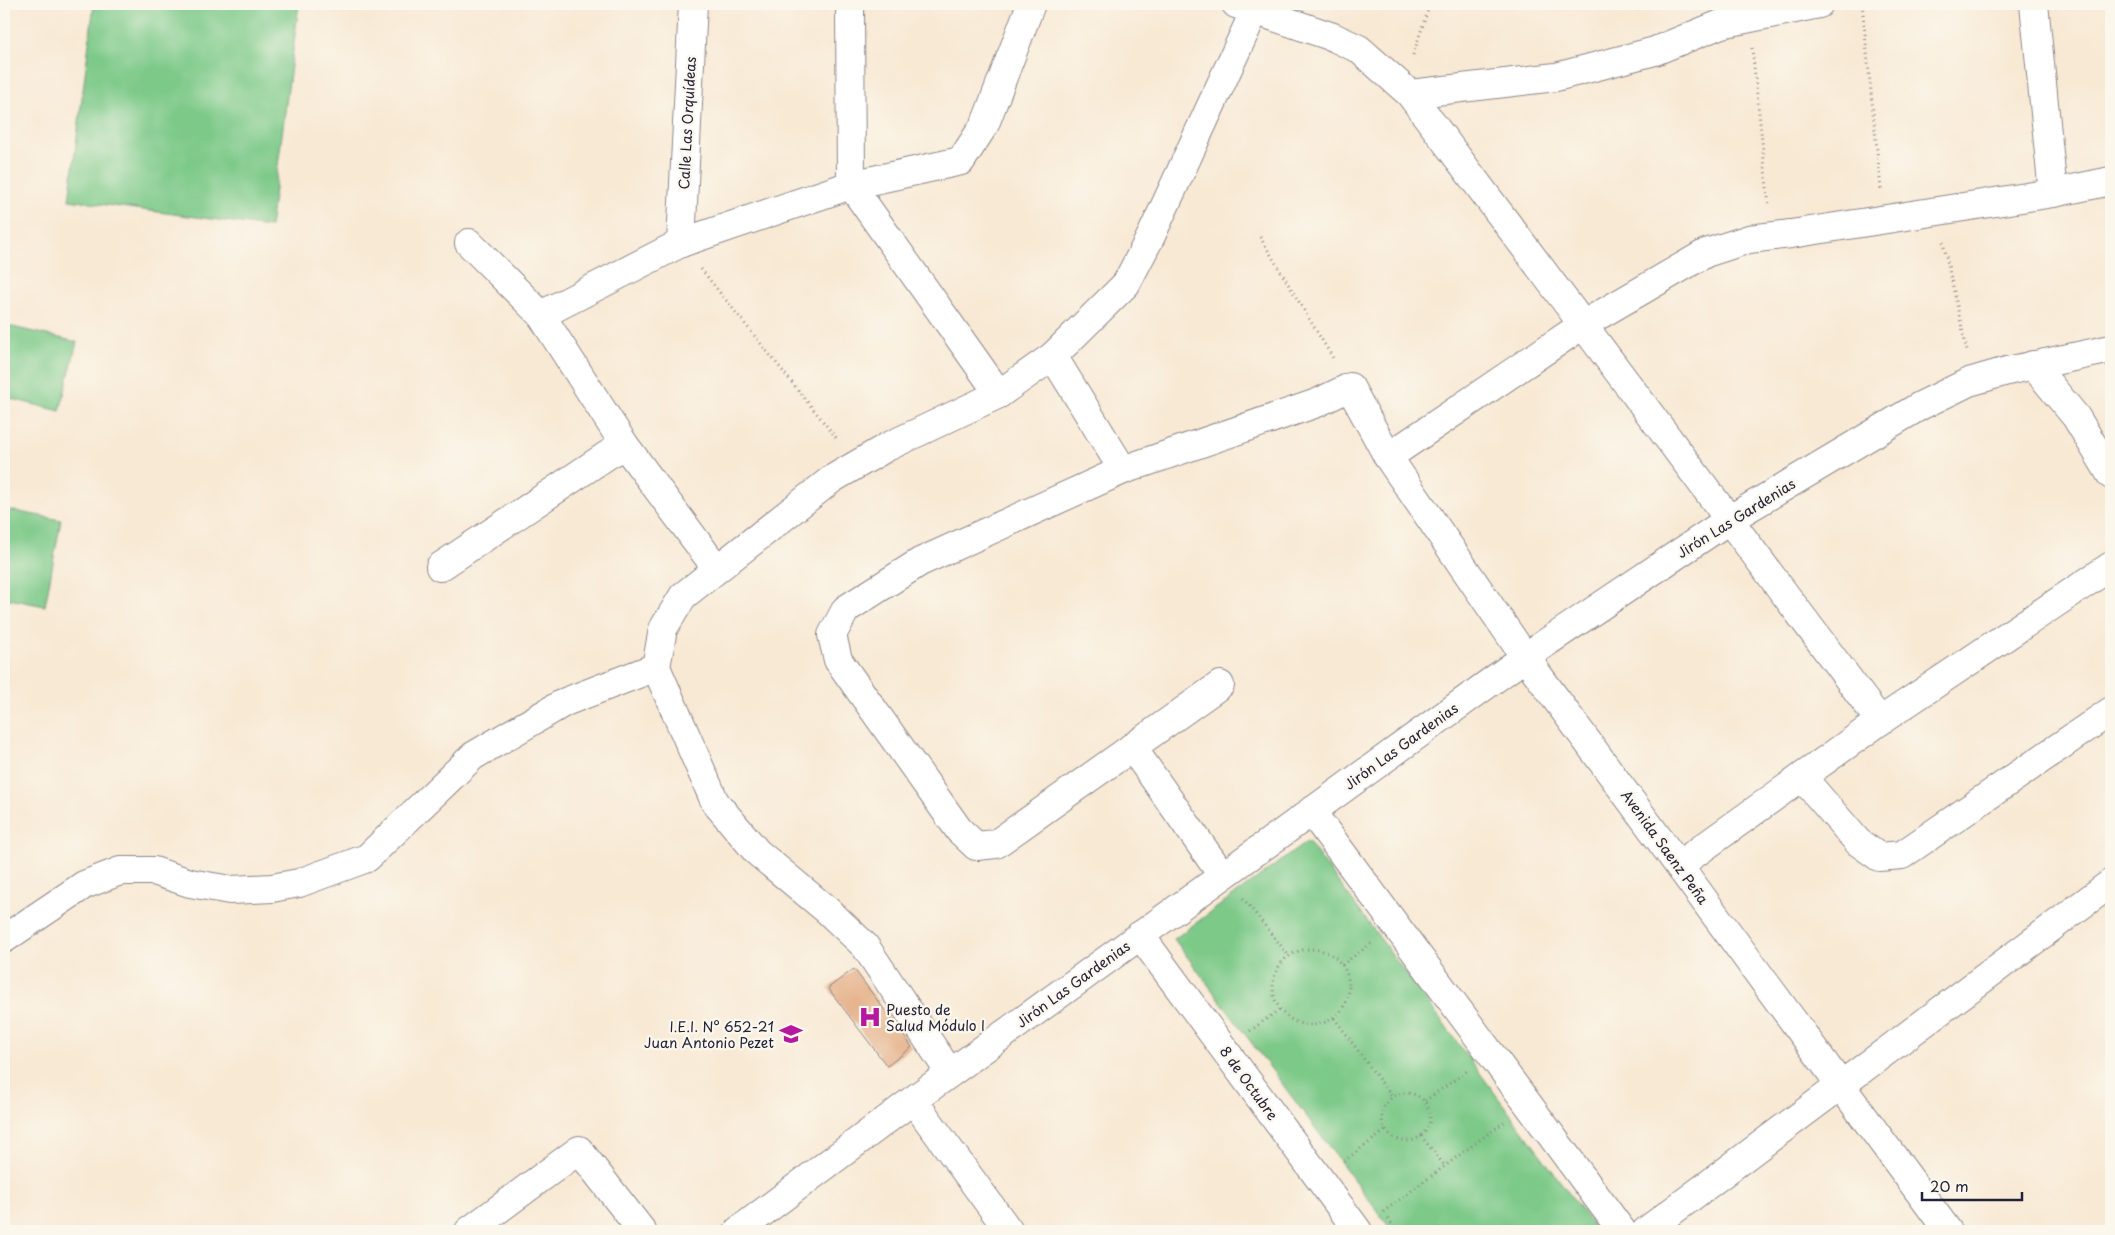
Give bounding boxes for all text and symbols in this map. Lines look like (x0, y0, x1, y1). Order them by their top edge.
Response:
street label: Calle Las Orquídeas (673, 56, 701, 190)
street label: Jirón Las Gardenias (1673, 473, 1799, 563)
street label: Jirón Las Gardenias (1340, 697, 1462, 795)
street label: Avenida Saenz Peña (1616, 786, 1714, 909)
street label: Jirón Las Gardenias (1012, 935, 1134, 1033)
place label: Puesto de Salud Módulo I (886, 999, 985, 1036)
hospital icon: Puesto de Salud Módulo I (857, 1004, 883, 1030)
place label: I.E.I. N° 652-21 Juan Antonio Pezet (644, 1016, 774, 1053)
school or university icon: I.E.I. N° 652-21 Juan Antonio Pezet (778, 1021, 804, 1047)
street label: 8 de Octubre (1215, 1042, 1283, 1125)
scale bar (1922, 1170, 2022, 1202)
text: 20 m (1930, 1174, 1969, 1197)

